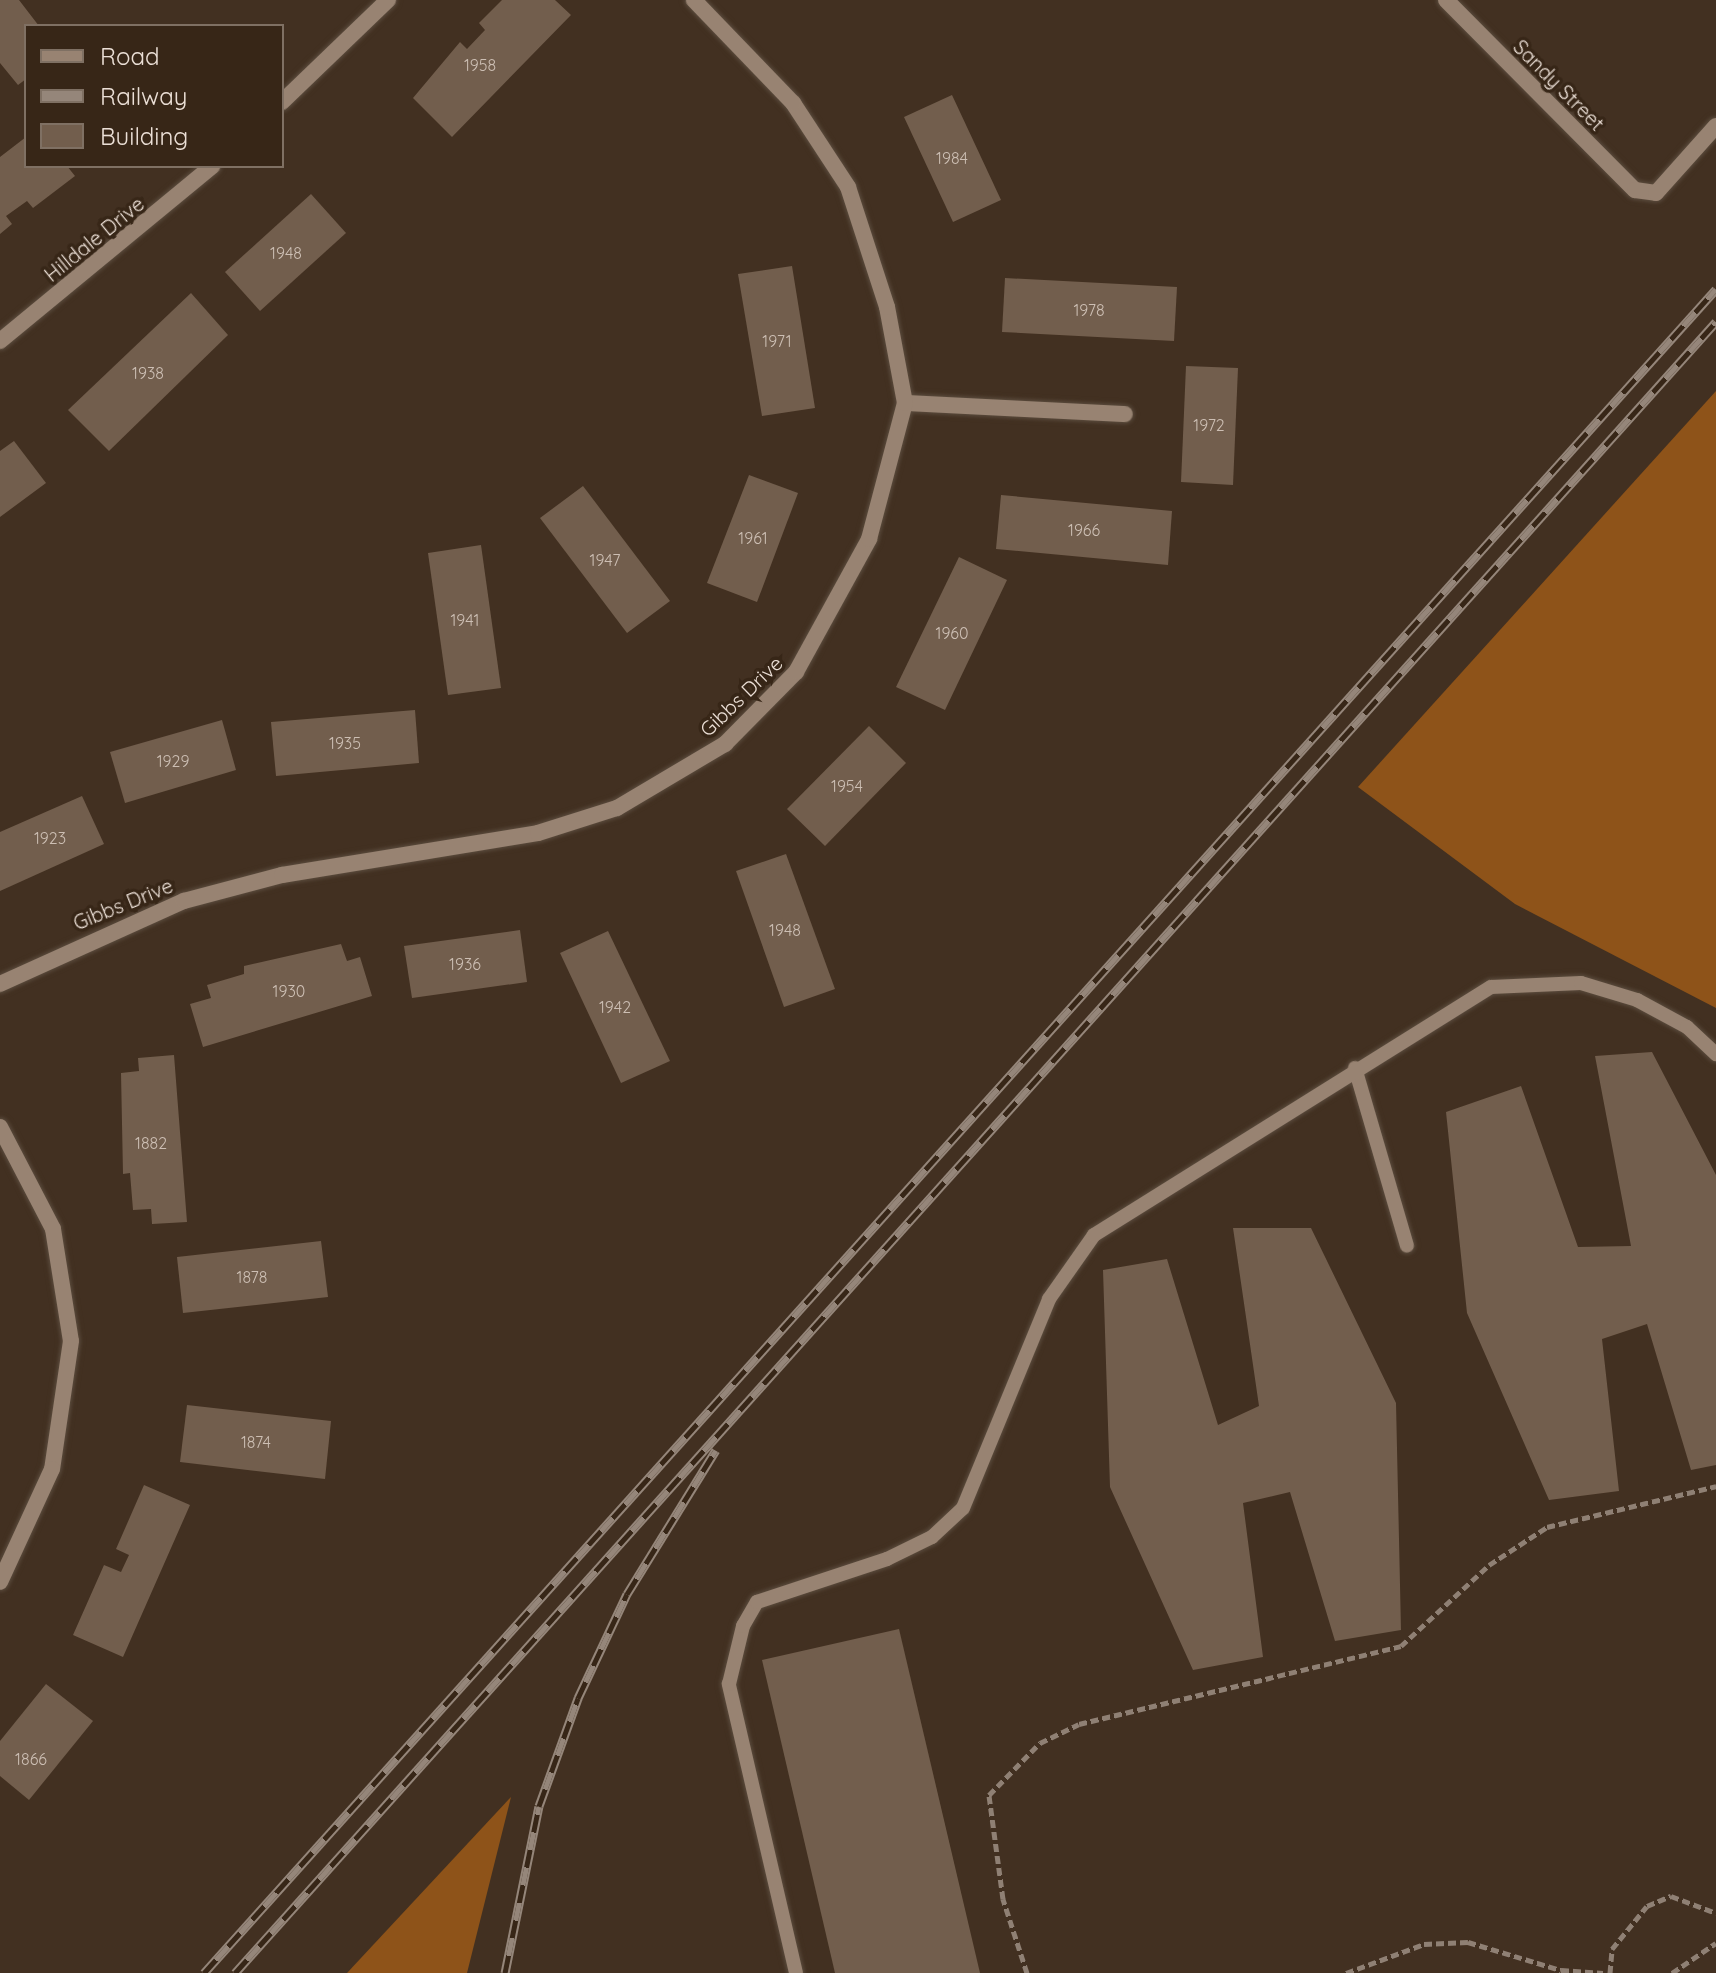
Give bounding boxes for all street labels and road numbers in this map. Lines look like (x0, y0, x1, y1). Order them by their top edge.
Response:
street label: Sandy Street (1509, 35, 1609, 135)
street label: Hilldale Drive (39, 192, 149, 286)
street label: Gibbs Drive (695, 651, 787, 741)
street label: Gibbs Drive (70, 873, 176, 935)

